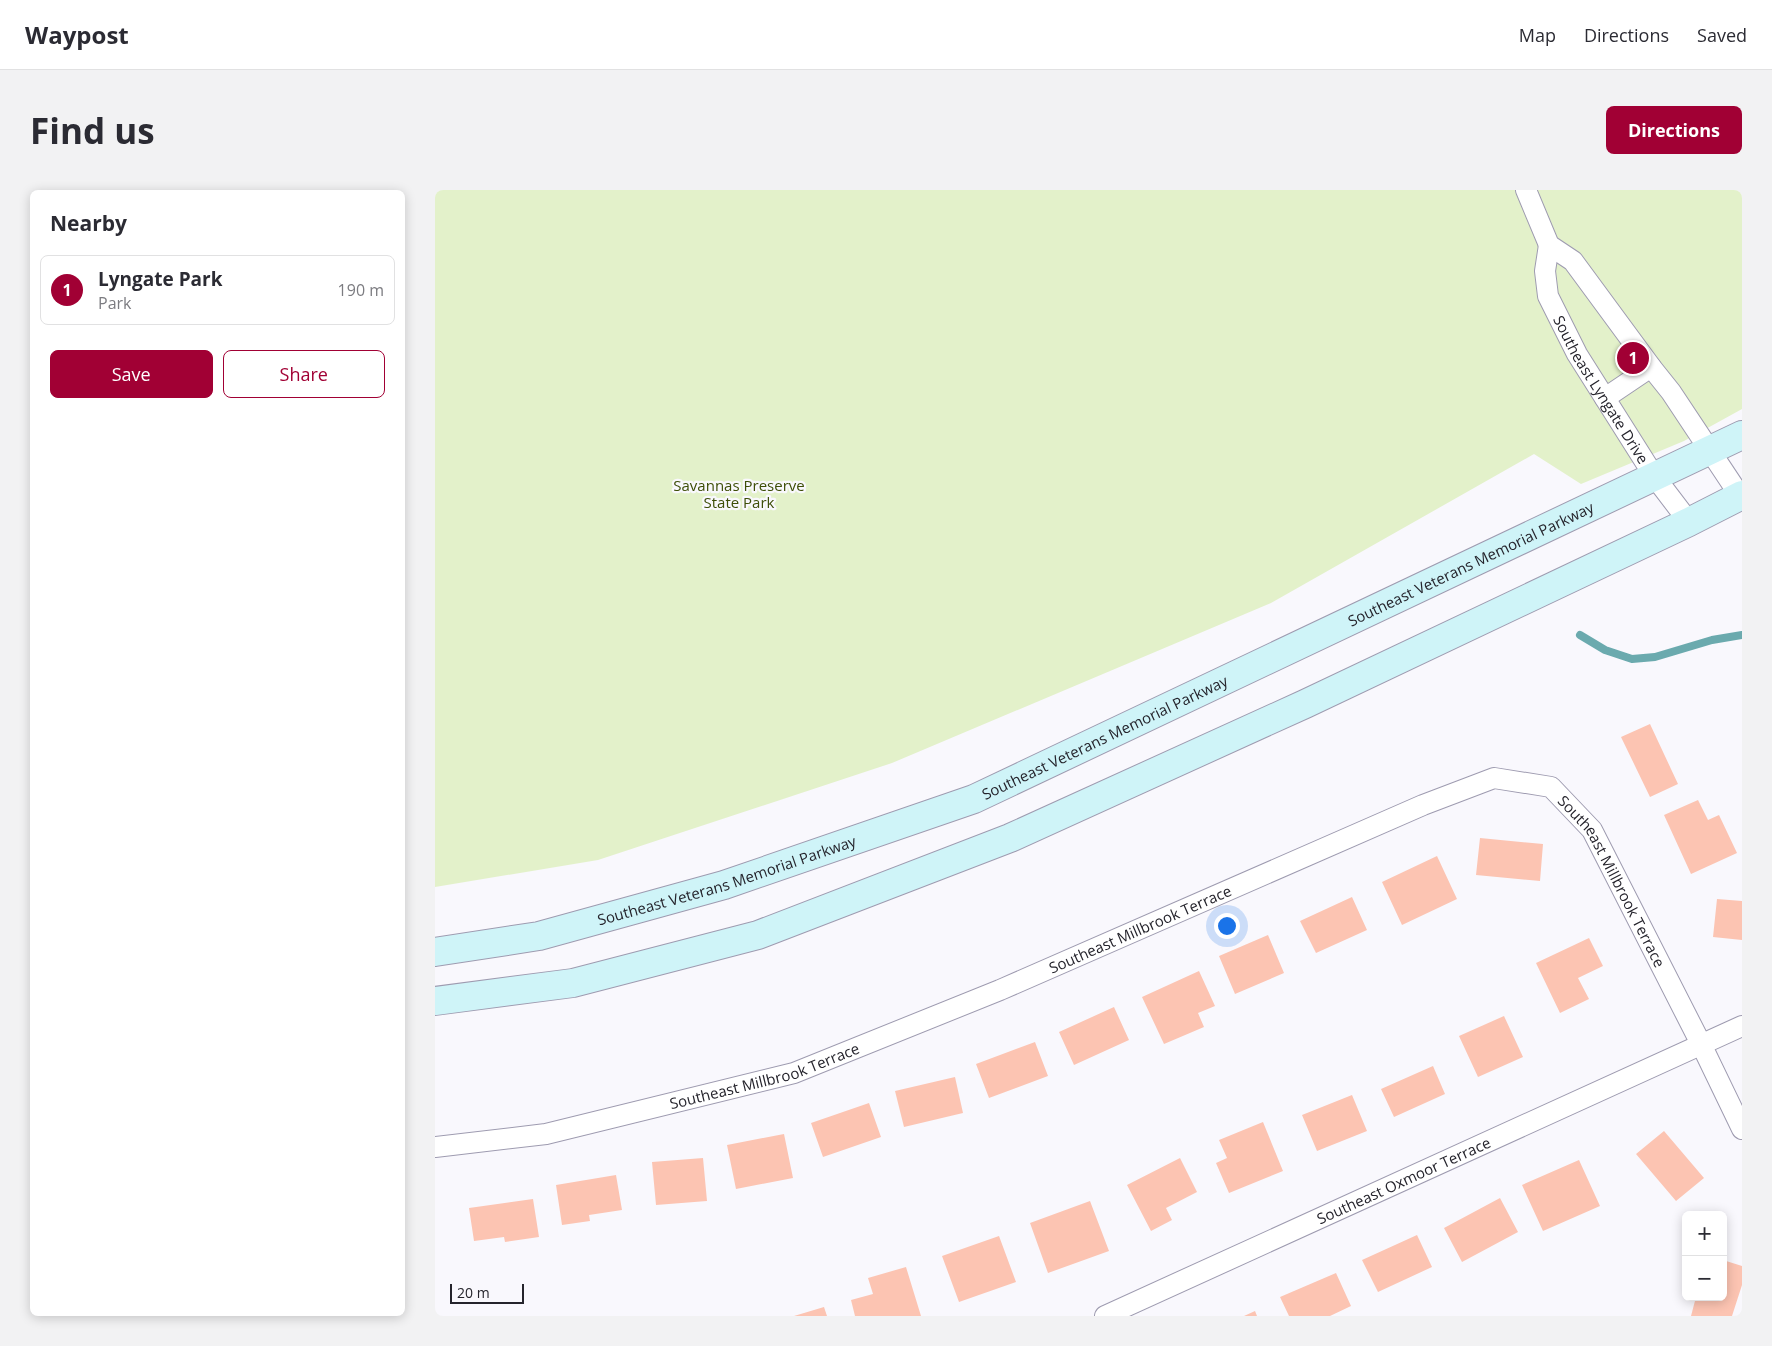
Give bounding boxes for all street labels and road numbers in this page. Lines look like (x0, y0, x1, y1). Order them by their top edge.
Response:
street label: Southeast Lyngate Drive (1549, 312, 1654, 467)
street label: Southeast Veterans Memorial Parkway (1344, 497, 1597, 630)
street label: Southeast Veterans Memorial Parkway (978, 670, 1231, 804)
street label: Southeast Millbrook Terrace (1554, 791, 1670, 971)
street label: Southeast Veterans Memorial Parkway (595, 830, 859, 929)
street label: Southeast Millbrook Terrace (1046, 880, 1234, 977)
street label: Southeast Millbrook Terrace (668, 1038, 862, 1113)
street label: Southeast Oxmoor Terrace (1313, 1132, 1494, 1228)

